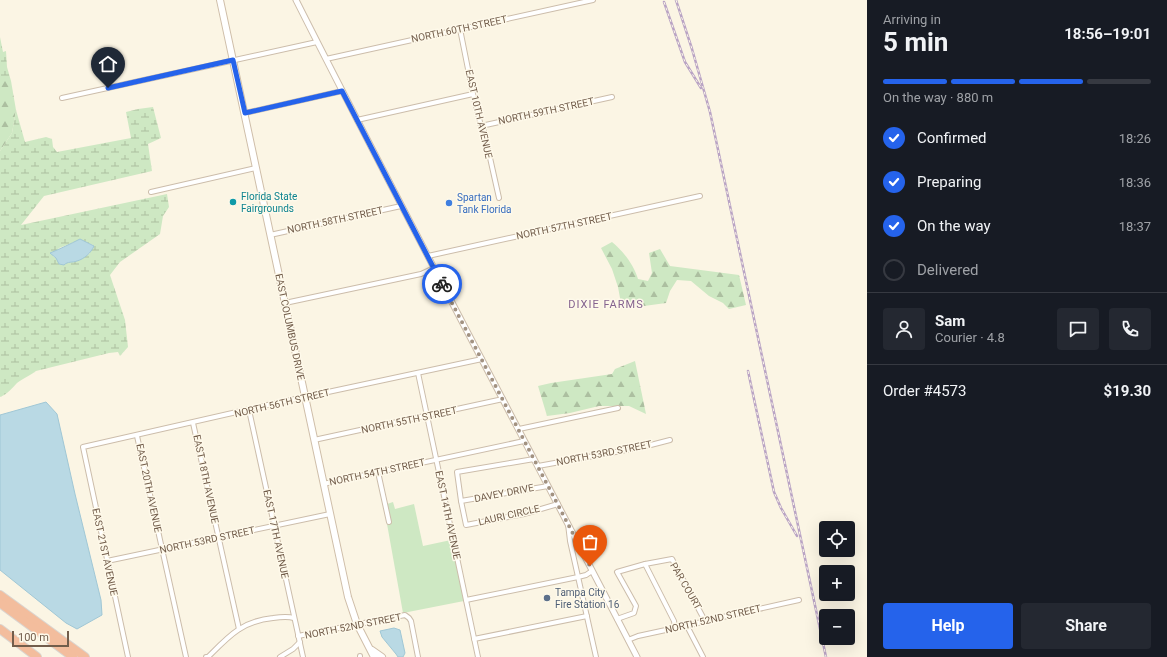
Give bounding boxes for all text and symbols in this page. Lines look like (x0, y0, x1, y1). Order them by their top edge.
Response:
text: Arriving in (883, 12, 941, 27)
street label: NORTH 60TH STREET (410, 13, 508, 45)
text: 18:56–19:01 (1064, 25, 1151, 43)
text: 5 min (883, 27, 948, 57)
pin (91, 47, 125, 88)
icon: home (97, 53, 119, 75)
street label: EAST 10TH AVENUE (463, 69, 495, 160)
text: On the way · 880 m (883, 90, 993, 105)
street label: NORTH 59TH STREET (497, 95, 595, 127)
icon: check (883, 127, 905, 149)
text: Confirmed (917, 129, 987, 147)
text: 18:26 (1119, 131, 1151, 146)
icon: check (883, 171, 905, 193)
text: Preparing (917, 173, 981, 191)
text: 18:36 (1119, 175, 1151, 190)
place label: Florida State Fairgrounds (241, 191, 297, 214)
place label: Spartan Tank Florida (457, 192, 512, 215)
marker: Florida State Fairgrounds (228, 197, 238, 207)
marker: Spartan Tank Florida (444, 198, 454, 208)
street label: NORTH 58TH STREET (286, 204, 384, 236)
street label: NORTH 57TH STREET (515, 210, 613, 242)
icon: check (883, 215, 905, 237)
text: On the way (917, 217, 991, 235)
text: 18:37 (1119, 219, 1151, 234)
text: Delivered (917, 261, 979, 279)
courier (422, 264, 462, 304)
street label: EAST COLUMBUS DRIVE (273, 273, 307, 382)
icon: bike (431, 273, 453, 295)
district label: DIXIE FARMS (568, 298, 644, 311)
button: person (883, 308, 925, 350)
button: chat (1057, 308, 1099, 350)
button: phone (1109, 308, 1151, 350)
text: Sam (935, 312, 965, 330)
text: Courier · 4.8 (935, 330, 1005, 345)
text: Order #4573 (883, 382, 966, 400)
text: $19.30 (1104, 382, 1151, 400)
street label: NORTH 56TH STREET (233, 387, 331, 419)
street label: NORTH 55TH STREET (360, 404, 458, 436)
street label: EAST 18TH AVENUE (191, 434, 221, 525)
street label: NORTH 53RD STREET (555, 438, 653, 468)
street label: EAST 20TH AVENUE (134, 443, 164, 534)
street label: NORTH 54TH STREET (328, 456, 426, 488)
street label: EAST 14TH AVENUE (433, 470, 463, 561)
street label: DAVEY DRIVE (473, 482, 535, 504)
street label: EAST 17TH AVENUE (261, 489, 291, 580)
street label: LAURI CIRCLE (477, 503, 541, 527)
street label: EAST 21ST AVENUE (90, 507, 120, 597)
map controls (819, 521, 855, 645)
button: locate (819, 521, 855, 557)
street label: NORTH 53RD STREET (158, 524, 256, 555)
pin (573, 525, 607, 566)
icon: bag (579, 531, 601, 553)
street label: PAR COURT (668, 561, 704, 611)
button: + (819, 565, 855, 601)
place label: Tampa City Fire Station 16 (555, 587, 620, 610)
marker: Tampa City Fire Station 16 (542, 593, 552, 603)
street label: NORTH 52ND STREET (664, 603, 762, 635)
button: Help (883, 603, 1013, 649)
button: Share (1021, 603, 1151, 649)
button: − (819, 609, 855, 645)
street label: NORTH 52ND STREET (304, 611, 402, 641)
scale bar (12, 629, 69, 648)
text: 100 m (18, 631, 49, 644)

